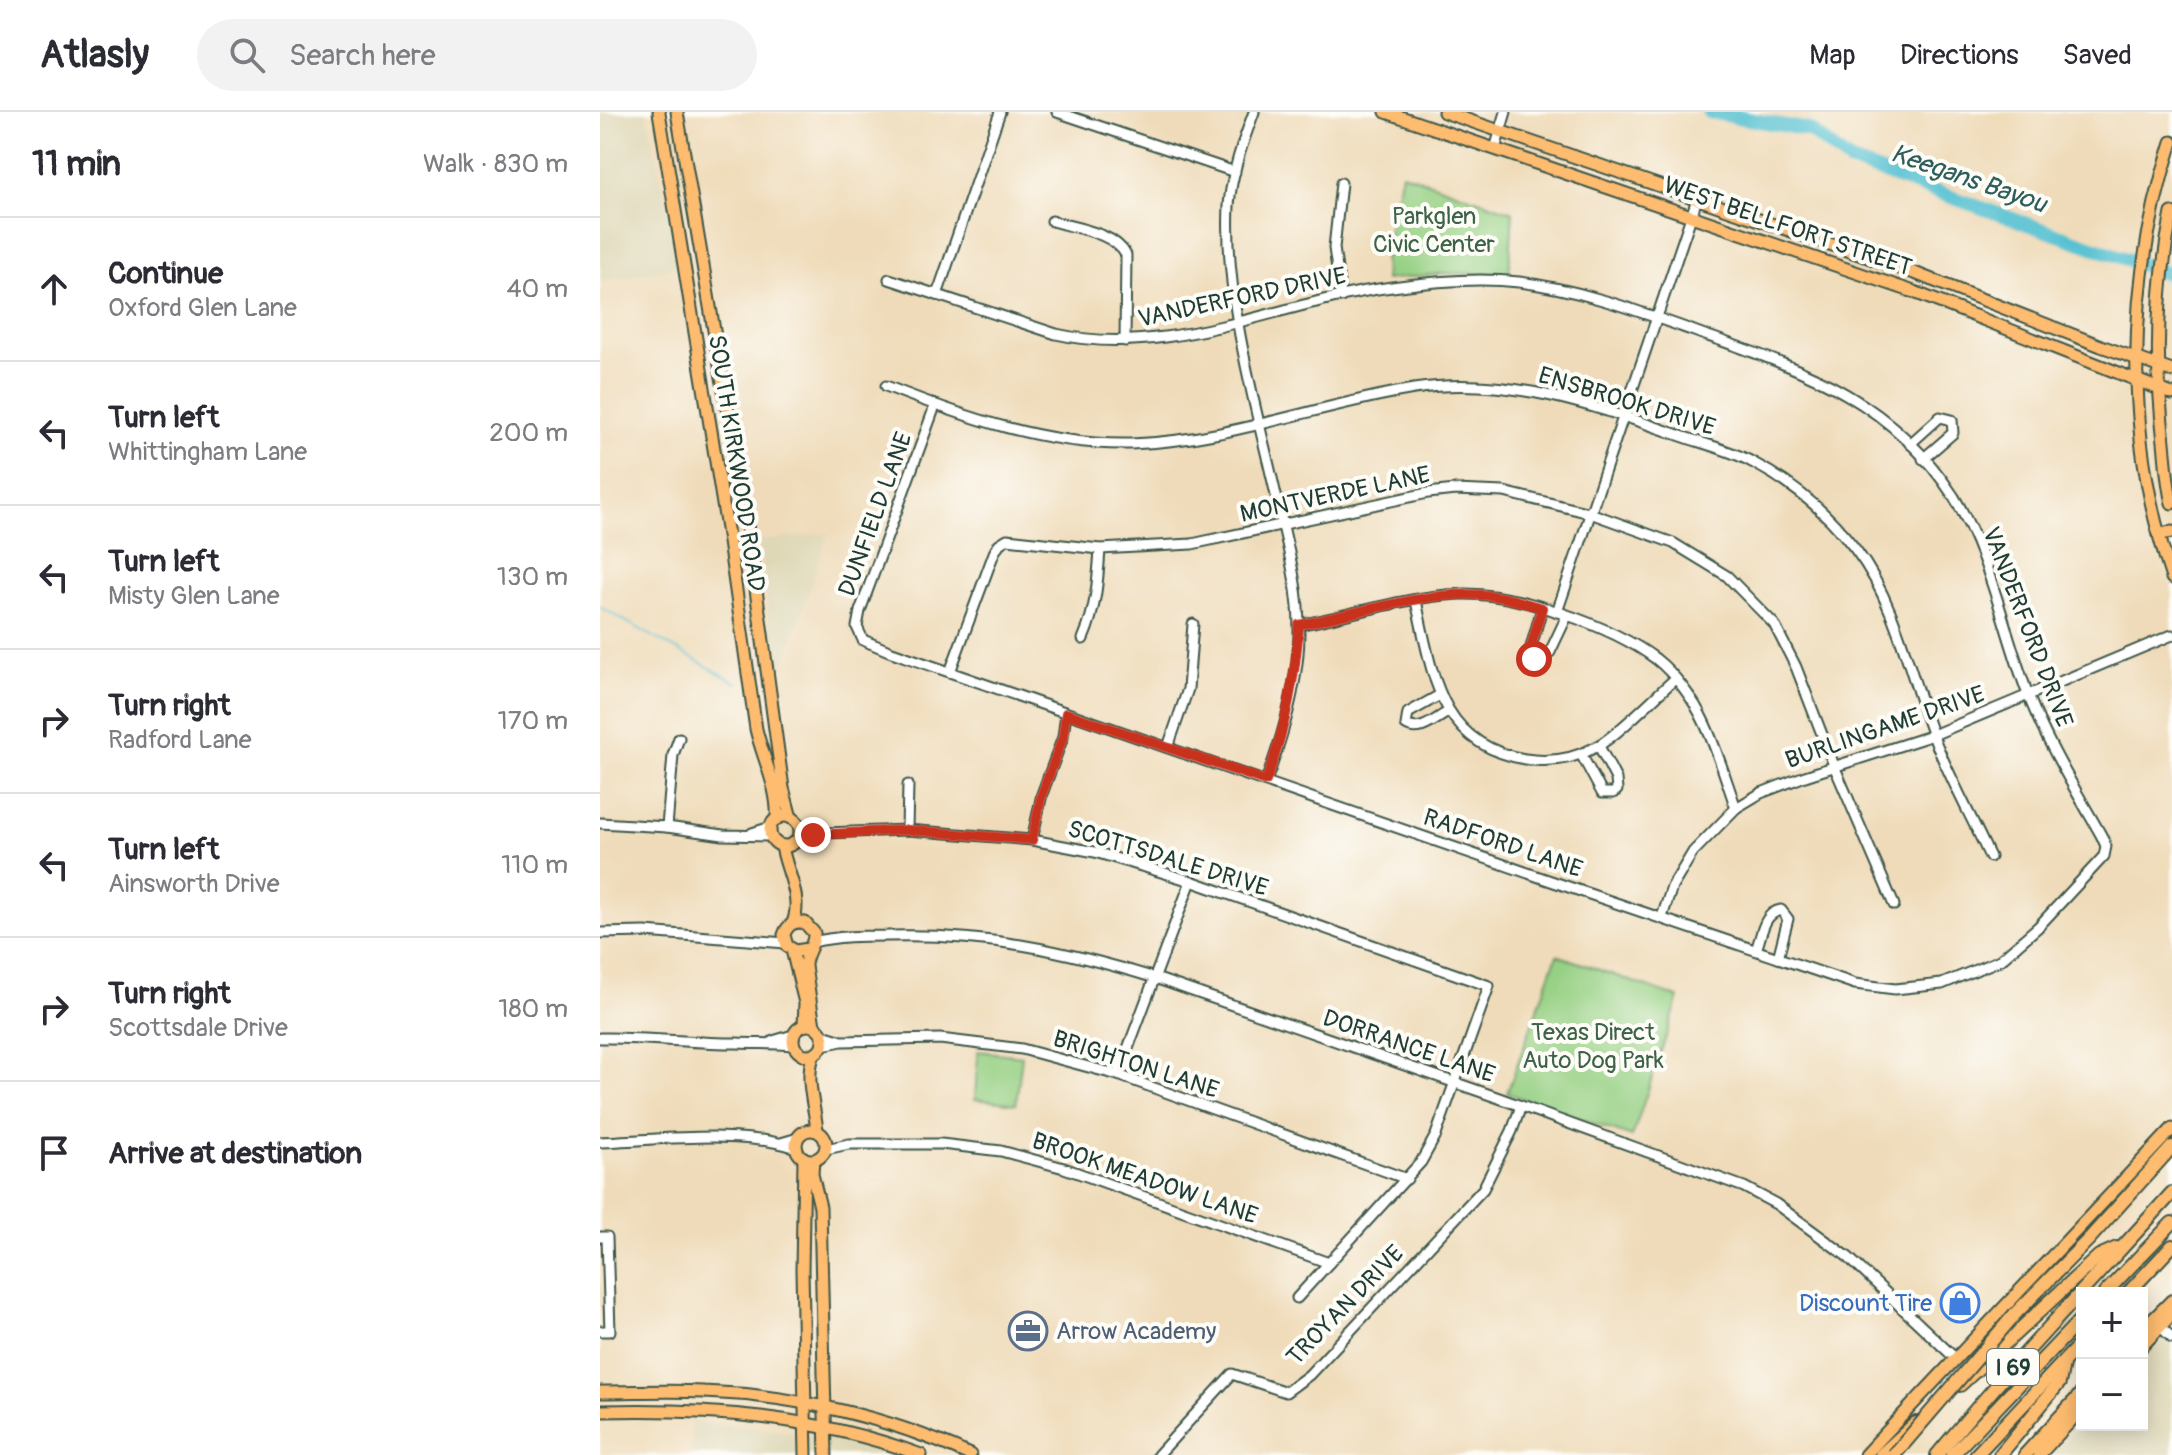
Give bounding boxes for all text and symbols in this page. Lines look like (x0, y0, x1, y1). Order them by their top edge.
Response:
search box (197, 19, 757, 91)
text: Atlasly (40, 31, 149, 79)
icon: search (225, 33, 269, 77)
text: Search here (289, 37, 435, 74)
text: Map (1809, 38, 1856, 73)
text: Directions (1900, 38, 2019, 73)
text: Saved (2063, 38, 2132, 73)
water label: Keegans Bayou (1887, 137, 2052, 221)
text: 11 min (32, 143, 121, 186)
text: Walk · 830 m (423, 148, 568, 180)
street label: WEST BELLFORT STREET (1660, 170, 1916, 283)
park label: Parkglen Civic Center (1373, 202, 1495, 259)
text: Continue (108, 255, 223, 292)
street label: VANDERFORD DRIVE (1135, 261, 1349, 334)
icon: ahead (32, 267, 76, 311)
text: 40 m (506, 273, 568, 305)
text: Oxford Glen Lane (108, 292, 297, 324)
street label: SOUTH KIRKWOOD ROAD (702, 333, 771, 593)
street label: ENSBROOK DRIVE (1535, 361, 1719, 442)
text: Turn left (108, 399, 219, 436)
icon: left (32, 411, 76, 455)
text: 200 m (489, 417, 568, 449)
street label: DUNFIELD LANE (832, 428, 919, 600)
text: Whittingham Lane (108, 436, 307, 468)
street label: MONTVERDE LANE (1238, 460, 1433, 529)
street label: VANDERFORD DRIVE (1976, 523, 2079, 731)
text: Turn left (108, 543, 219, 580)
icon: left (32, 555, 76, 599)
text: 130 m (497, 561, 568, 593)
text: Misty Glen Lane (108, 580, 280, 612)
route start (1516, 641, 1552, 677)
street label: BURLINGAME DRIVE (1782, 680, 1989, 775)
text: Turn right (108, 687, 231, 724)
icon: right (32, 699, 76, 743)
text: 170 m (498, 705, 568, 737)
text: Radford Lane (108, 724, 252, 756)
street label: RADFORD LANE (1420, 803, 1586, 884)
street label: SCOTTSDALE DRIVE (1064, 814, 1272, 903)
route end (795, 817, 831, 853)
text: Turn left (108, 831, 219, 868)
icon: left (32, 843, 76, 887)
text: 110 m (501, 849, 568, 881)
text: Ainsworth Drive (108, 868, 280, 900)
text: Turn right (108, 975, 231, 1012)
icon: right (32, 987, 76, 1031)
text: 180 m (498, 993, 568, 1025)
street label: DORRANCE LANE (1319, 1003, 1499, 1090)
text: Scottsdale Drive (108, 1012, 288, 1044)
park label: Texas Direct Auto Dog Park (1522, 1018, 1664, 1075)
street label: BRIGHTON LANE (1049, 1024, 1222, 1105)
street label: BROOK MEADOW LANE (1028, 1126, 1262, 1231)
icon: arrive (32, 1131, 76, 1175)
text: Arrive at destination (108, 1135, 362, 1172)
street label: TROYAN DRIVE (1281, 1239, 1410, 1372)
shop icon: Discount Tire (1939, 1282, 1981, 1324)
map controls (2076, 1287, 2148, 1431)
button: + (2076, 1287, 2148, 1359)
place label: Discount Tire (1799, 1289, 1932, 1318)
office icon: Arrow Academy (1007, 1310, 1049, 1352)
place label: Arrow Academy (1056, 1317, 1216, 1346)
road number: I 69 (1987, 1349, 2039, 1385)
button: − (2076, 1359, 2148, 1431)

